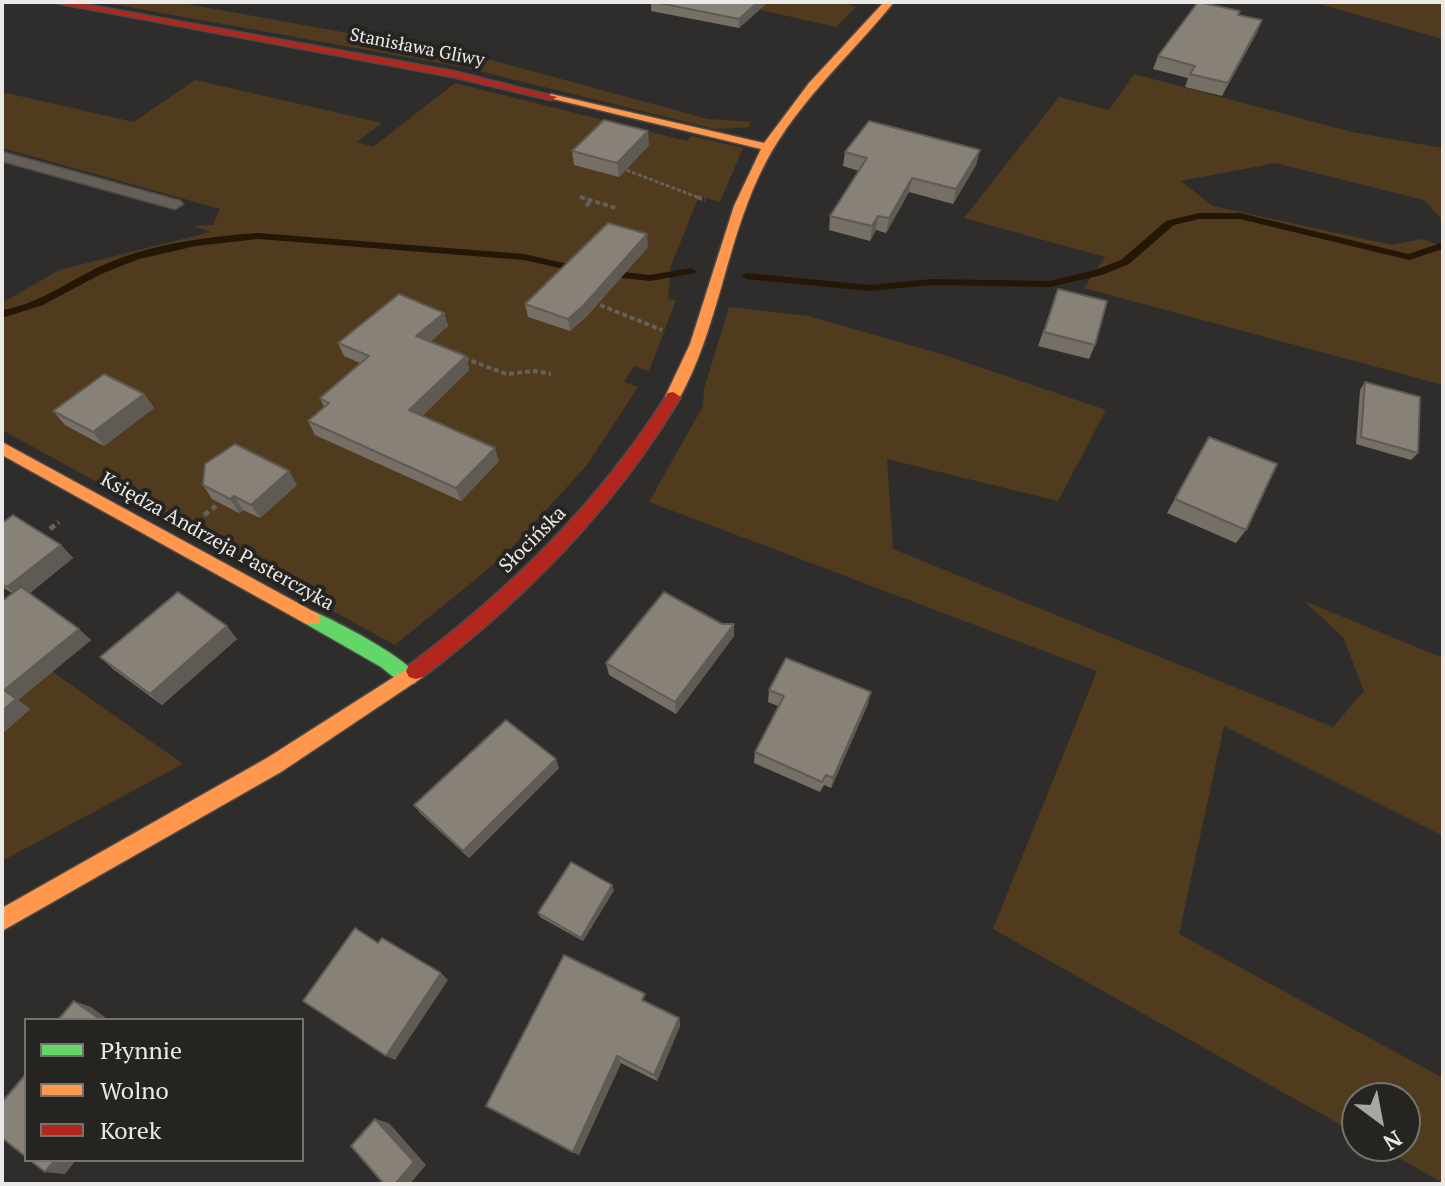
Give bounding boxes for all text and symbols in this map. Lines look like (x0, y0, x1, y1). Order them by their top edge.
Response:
street label: Stanisława Gliwy (348, 24, 486, 72)
street label: Księdza Andrzeja Pasterczyka (96, 468, 338, 616)
street label: Słocińska (495, 502, 571, 578)
legend (24, 1018, 304, 1162)
text: Płynnie (100, 1034, 182, 1066)
text: Wolno (100, 1074, 169, 1106)
north arrow (1341, 1082, 1421, 1162)
text: Korek (100, 1114, 161, 1146)
text: N (1378, 1124, 1408, 1158)

